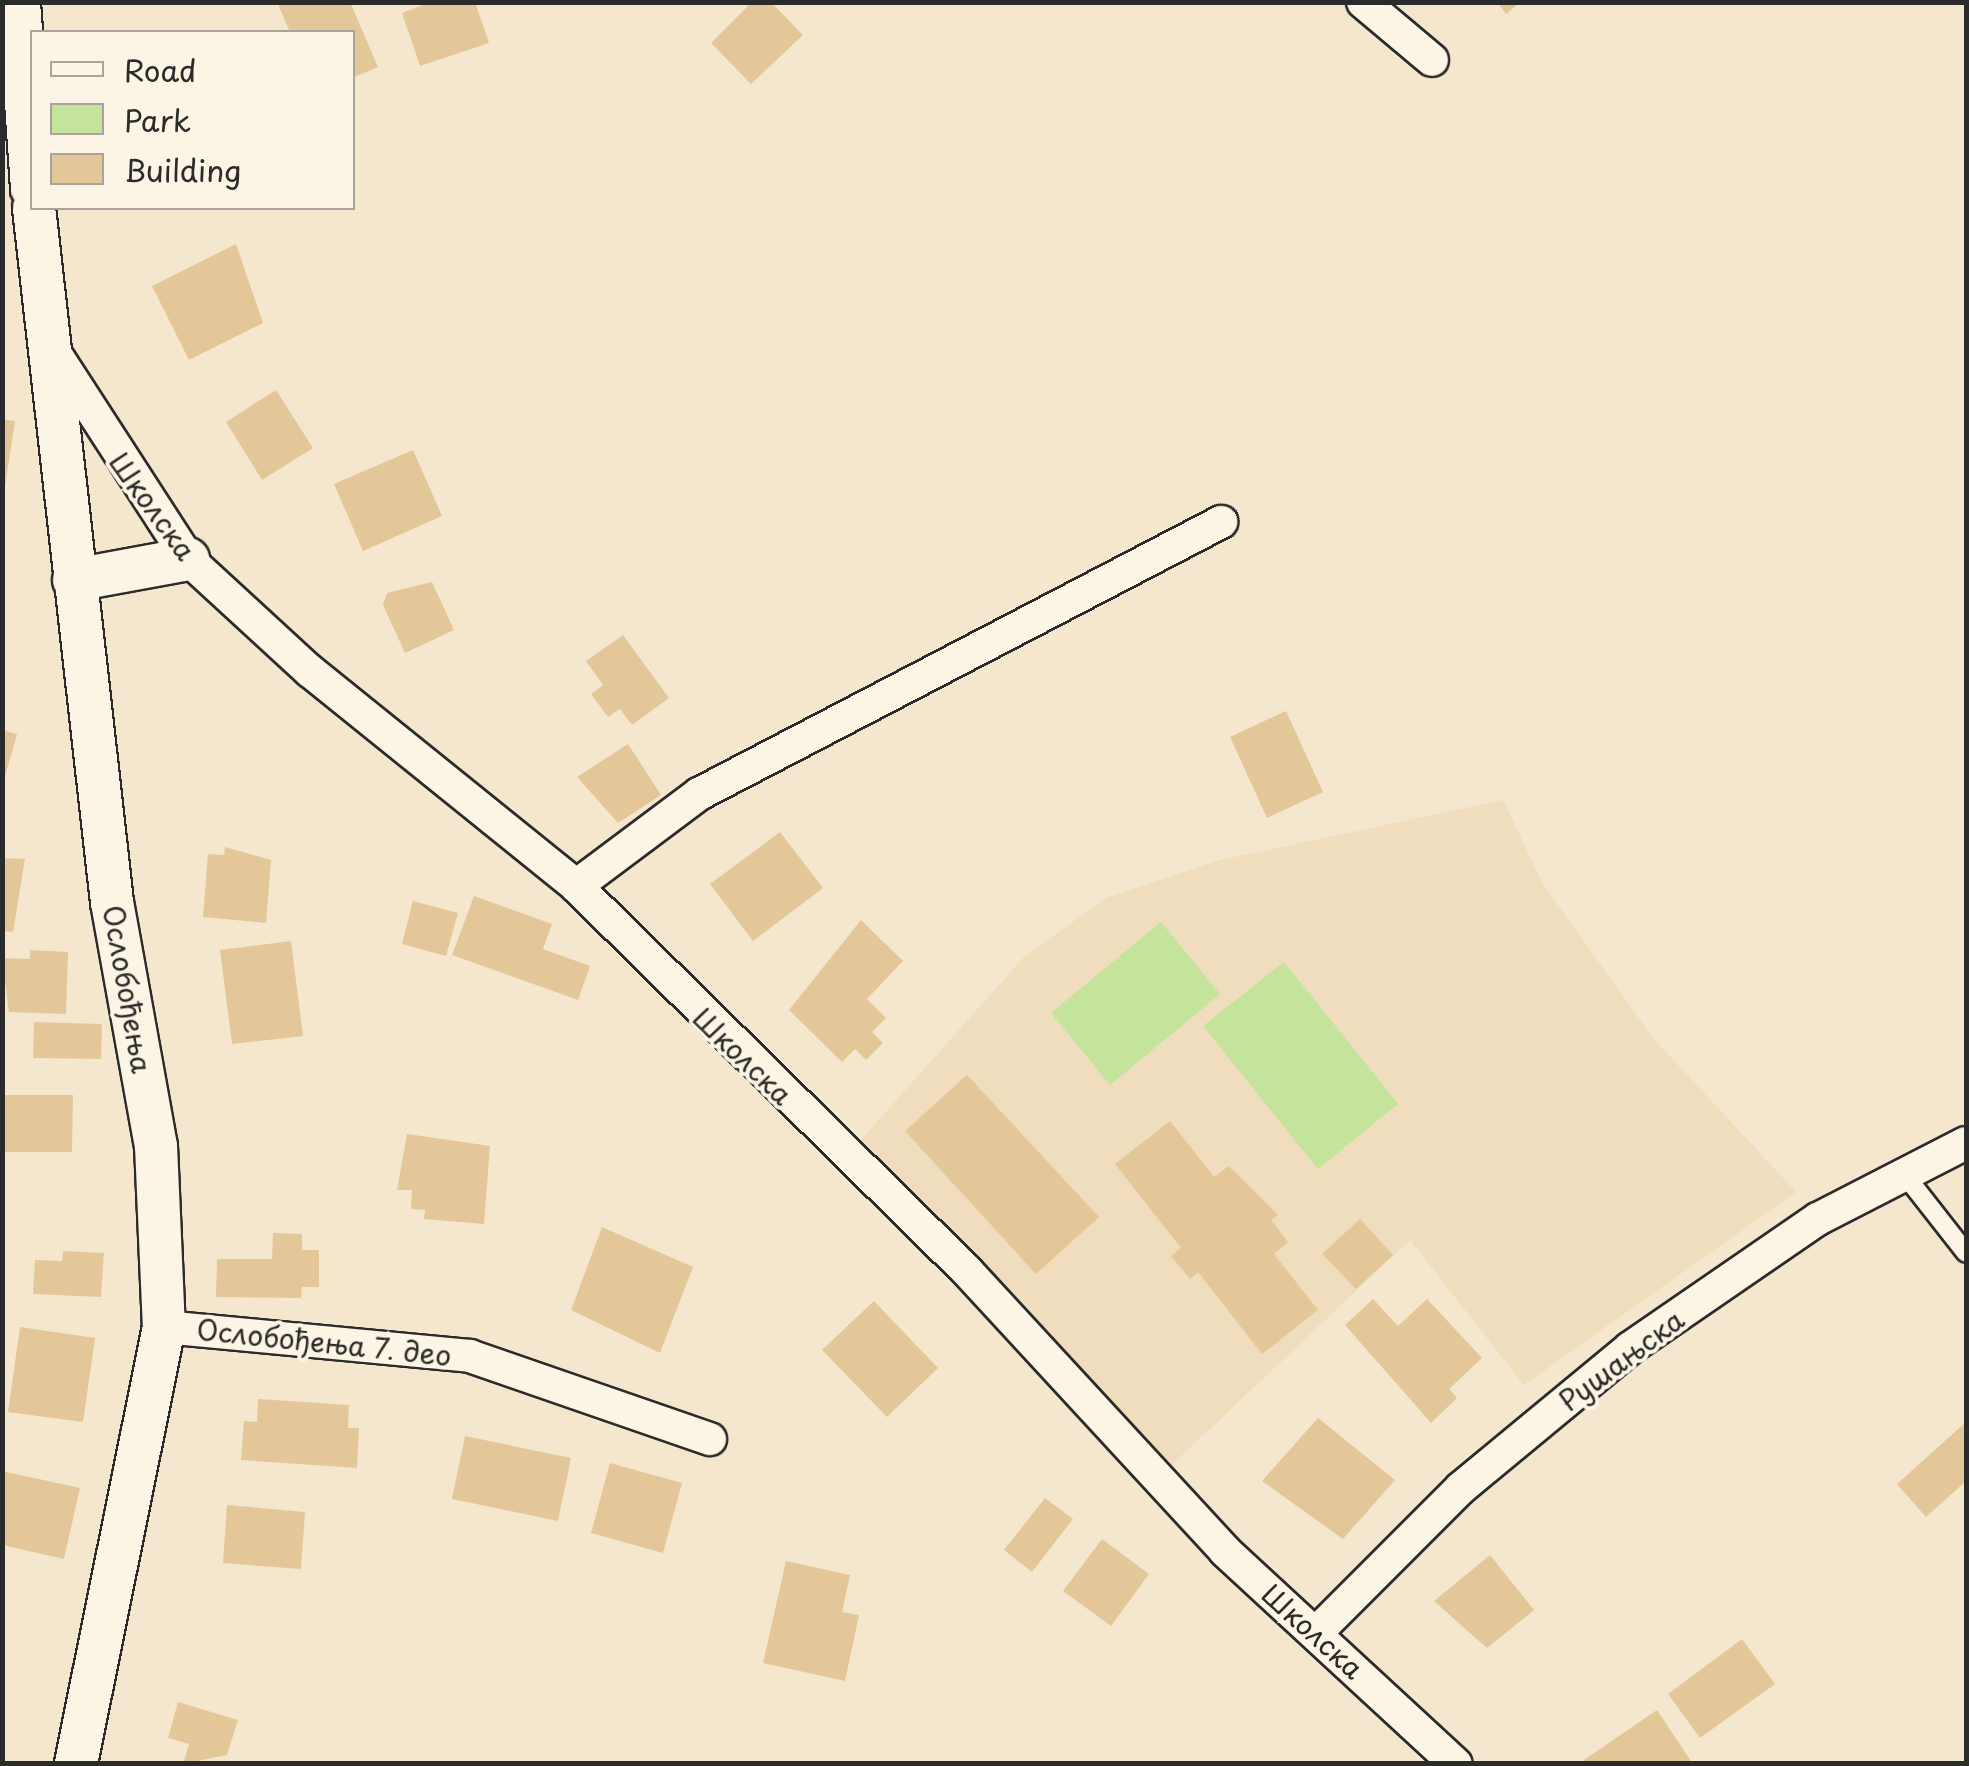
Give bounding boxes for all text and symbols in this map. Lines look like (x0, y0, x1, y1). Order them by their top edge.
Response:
legend (30, 30, 355, 210)
text: Road (124, 47, 197, 92)
text: Park (124, 97, 191, 142)
text: Building (124, 147, 241, 192)
street label: Школска (103, 446, 203, 566)
street label: Ослобођења (97, 902, 159, 1076)
street label: Школска (686, 1001, 800, 1111)
street label: Рушањска (1552, 1302, 1690, 1418)
street label: Ослобођења 7. део (194, 1312, 454, 1372)
street label: Школска (1255, 1577, 1371, 1685)

